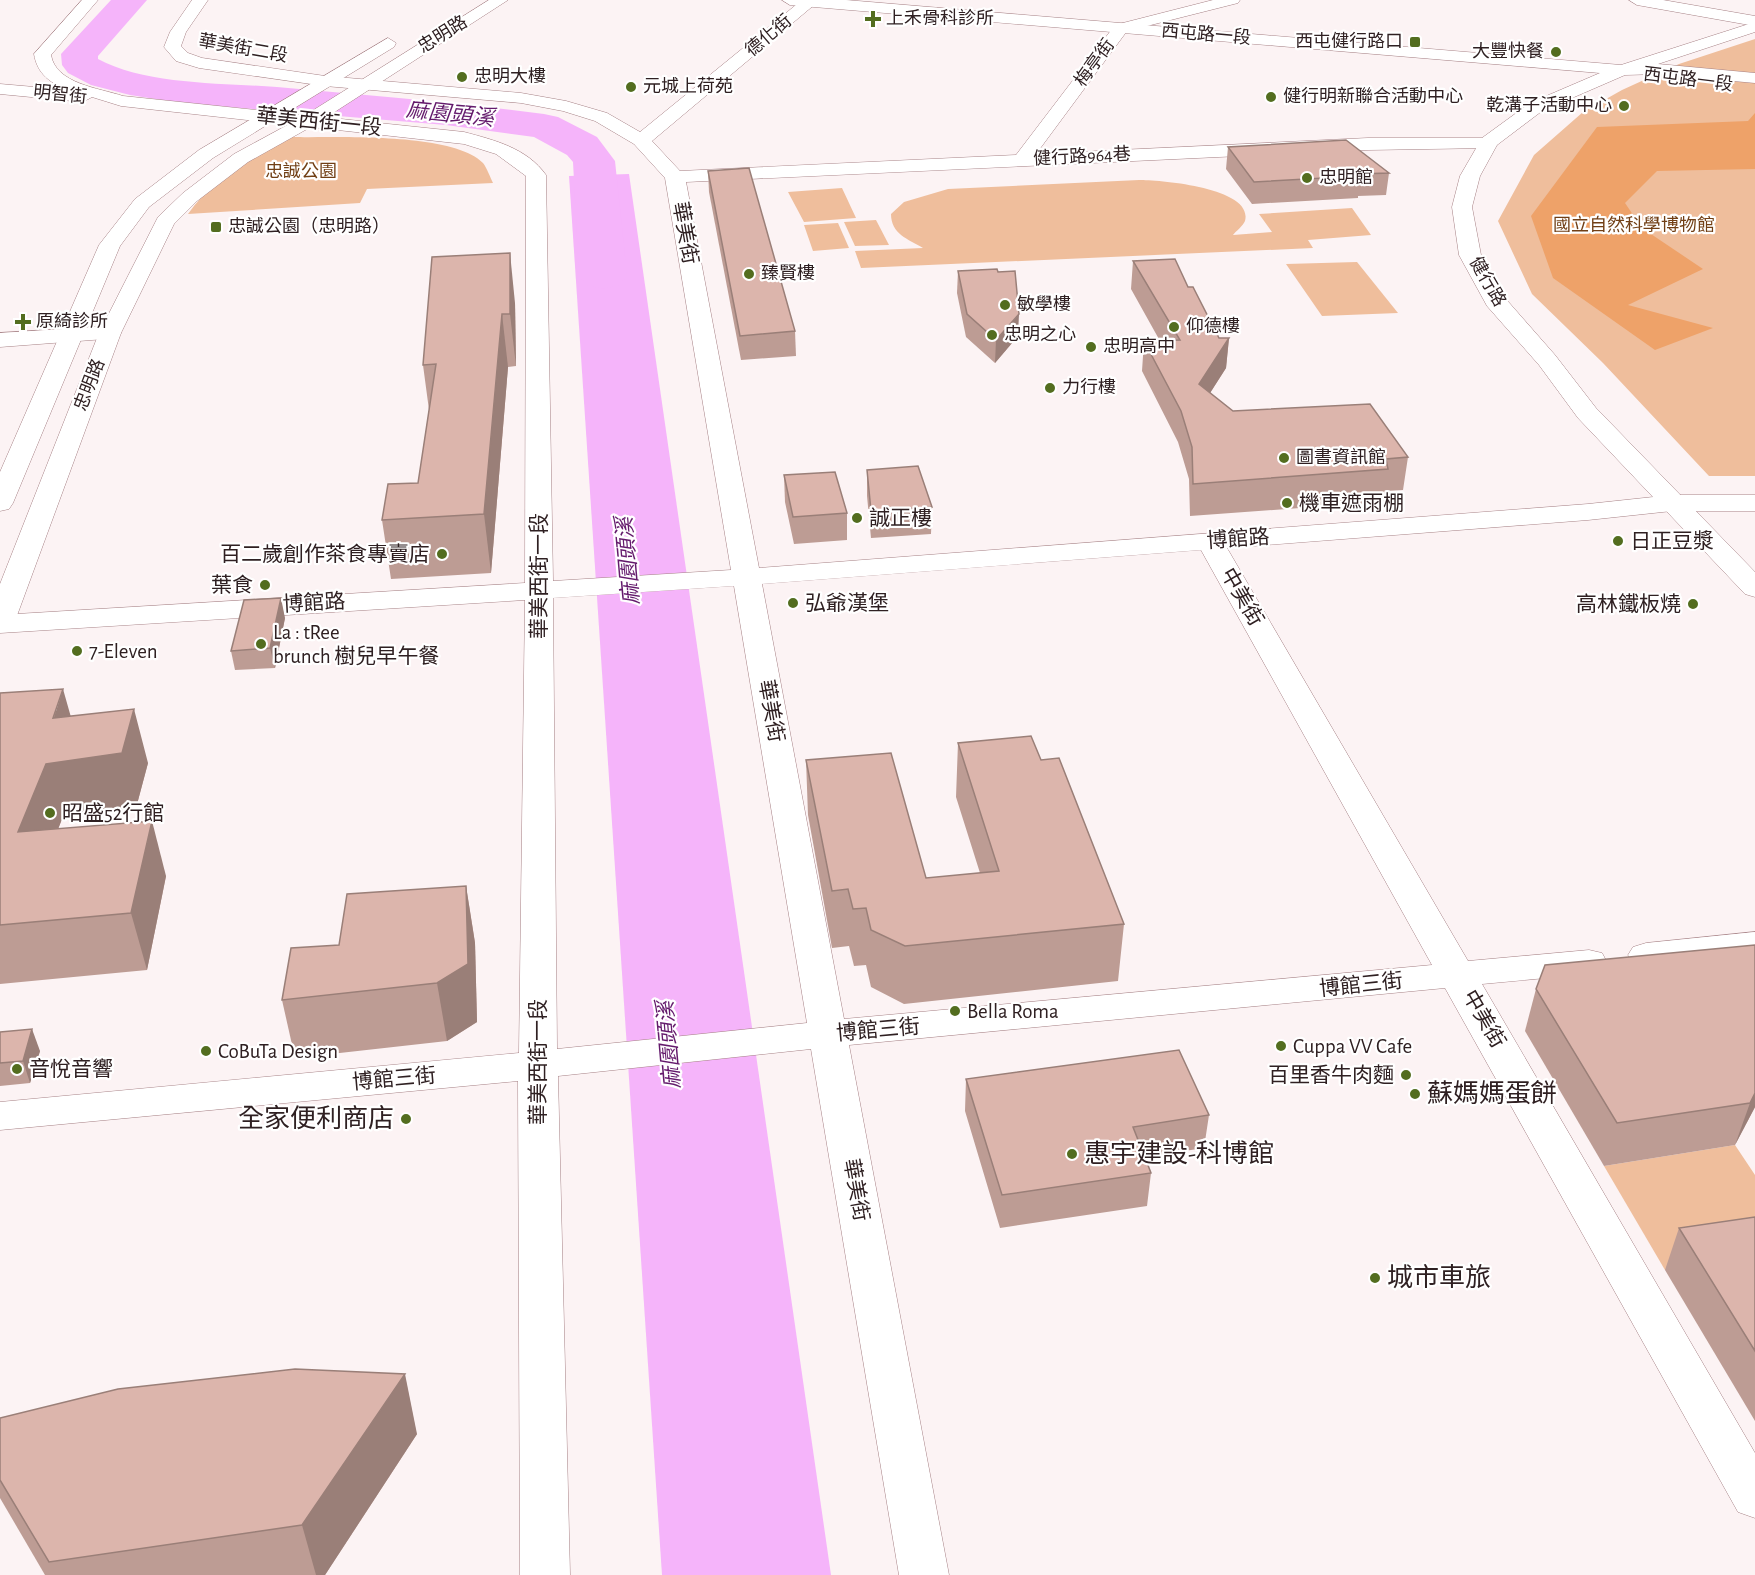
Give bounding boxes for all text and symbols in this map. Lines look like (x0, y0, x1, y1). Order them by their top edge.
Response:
place label: 上禾骨科診所 (886, 8, 994, 28)
street label: 德化街 (741, 10, 795, 60)
marker: 上禾骨科診所 (864, 10, 882, 28)
street label: 忠明路 (414, 11, 471, 57)
street label: 西屯路一段 (1160, 20, 1252, 48)
street label: 華美街二段 (197, 30, 289, 66)
place label: 西屯健行路口 (1295, 31, 1403, 51)
street label: 梅亭街 (1070, 35, 1118, 90)
marker: 西屯健行路口 (1408, 35, 1422, 49)
place label: 大豐快餐 (1472, 41, 1544, 61)
marker: 大豐快餐 (1549, 45, 1563, 59)
street label: 西屯路一段 (1642, 64, 1734, 94)
place label: 忠明大樓 (474, 66, 546, 86)
marker: 忠明大樓 (455, 70, 469, 84)
place label: 元城上荷苑 (643, 76, 733, 96)
marker: 元城上荷苑 (624, 80, 638, 94)
street label: 明智街 (32, 81, 88, 107)
place label: 健行明新聯合活動中心 (1283, 86, 1463, 106)
marker: 健行明新聯合活動中心 (1264, 90, 1278, 104)
place label: 乾溝子活動中心 (1486, 95, 1612, 115)
water label: 麻園頭溪 (405, 97, 498, 130)
marker: 乾溝子活動中心 (1617, 99, 1631, 113)
street label: 華美西街一段 (255, 104, 383, 139)
street label: 健行路964巷 (1033, 143, 1131, 169)
park label: 忠誠公園 (265, 161, 337, 181)
place label: 忠明館 (1319, 167, 1373, 187)
marker: 忠明館 (1300, 171, 1314, 185)
street label: 華美街 (669, 200, 702, 266)
park label: 國立自然科學博物館 (1553, 215, 1715, 235)
place label: 忠誠公園（忠明路） (228, 216, 390, 236)
marker: 忠誠公園（忠明路） (209, 220, 223, 234)
street label: 健行路 (1466, 253, 1510, 310)
place label: 臻賢樓 (761, 263, 815, 283)
marker: 臻賢樓 (742, 267, 756, 281)
place label: 敏學樓 (1017, 294, 1071, 314)
marker: 敏學樓 (998, 298, 1012, 312)
place label: 原綺診所 (36, 311, 108, 331)
marker: 原綺診所 (14, 313, 32, 331)
place label: 仰德樓 (1186, 316, 1240, 336)
marker: 仰德樓 (1167, 320, 1181, 334)
place label: 忠明之心 (1004, 324, 1076, 344)
marker: 忠明之心 (985, 328, 999, 342)
place label: 忠明高中 (1103, 336, 1175, 356)
marker: 忠明高中 (1084, 340, 1098, 354)
street label: 忠明路 (70, 356, 108, 413)
place label: 力行樓 (1062, 377, 1116, 397)
marker: 力行樓 (1043, 381, 1057, 395)
place label: 圖書資訊館 (1296, 447, 1386, 467)
marker: 圖書資訊館 (1277, 451, 1291, 465)
place label: 機車遮雨棚 (1299, 492, 1404, 514)
marker: 機車遮雨棚 (1280, 496, 1294, 510)
place label: 誠正樓 (869, 507, 932, 529)
marker: 誠正樓 (850, 511, 864, 525)
street label: 華美西街一段 (528, 513, 550, 639)
water label: 麻園頭溪 (612, 513, 643, 606)
street label: 博館路 (1206, 524, 1270, 552)
place label: 日正豆漿 (1630, 530, 1714, 552)
marker: 日正豆漿 (1611, 534, 1625, 548)
place label: 百二歲創作茶食專賣店 (220, 543, 430, 565)
marker: 百二歲創作茶食專賣店 (435, 547, 449, 561)
street label: 中美街 (1217, 564, 1268, 630)
place label: 葉食 (211, 574, 253, 596)
marker: 葉食 (258, 578, 272, 592)
street label: 博館路 (282, 589, 346, 615)
place label: 弘爺漢堡 (805, 592, 889, 614)
place label: 高林鐵板燒 (1576, 593, 1681, 615)
marker: 弘爺漢堡 (786, 596, 800, 610)
marker: 高林鐵板燒 (1686, 597, 1700, 611)
place label: La : tRee brunch 樹兒早午餐 (273, 622, 439, 667)
marker: La : tRee brunch 樹兒早午餐 (254, 637, 268, 651)
place label: 7-Eleven (89, 641, 158, 662)
marker: 7-Eleven (70, 644, 84, 658)
street label: 華美街 (755, 678, 788, 744)
place label: 昭盛52行館 (62, 801, 164, 824)
marker: 昭盛52行館 (43, 806, 57, 820)
street label: 博館三街 (1318, 968, 1404, 1000)
street label: 中美街 (1459, 986, 1510, 1052)
water label: 麻園頭溪 (653, 997, 684, 1090)
street label: 華美西街一段 (527, 999, 549, 1125)
place label: Bella Roma (967, 1001, 1059, 1022)
marker: Bella Roma (948, 1004, 962, 1018)
street label: 博館三街 (835, 1014, 921, 1044)
place label: Cuppa VV Cafe (1293, 1036, 1412, 1057)
marker: Cuppa VV Cafe (1274, 1039, 1288, 1053)
place label: CoBuTa Design (218, 1041, 338, 1062)
marker: CoBuTa Design (199, 1044, 213, 1058)
place label: 音悅音響 (29, 1057, 113, 1080)
marker: 音悅音響 (10, 1062, 24, 1076)
street label: 博館三街 (351, 1063, 437, 1093)
place label: 百里香牛肉麵 (1268, 1064, 1394, 1086)
marker: 百里香牛肉麵 (1399, 1068, 1413, 1082)
place label: 蘇媽媽蛋餅 (1427, 1079, 1557, 1107)
marker: 蘇媽媽蛋餅 (1408, 1087, 1422, 1101)
place label: 全家便利商店 (238, 1104, 394, 1132)
marker: 全家便利商店 (399, 1112, 413, 1126)
place label: 惠宇建設-科博館 (1084, 1139, 1274, 1167)
marker: 惠宇建設-科博館 (1065, 1147, 1079, 1161)
street label: 華美街 (840, 1157, 873, 1223)
place label: 城市車旅 (1387, 1263, 1491, 1291)
marker: 城市車旅 (1368, 1271, 1382, 1285)

